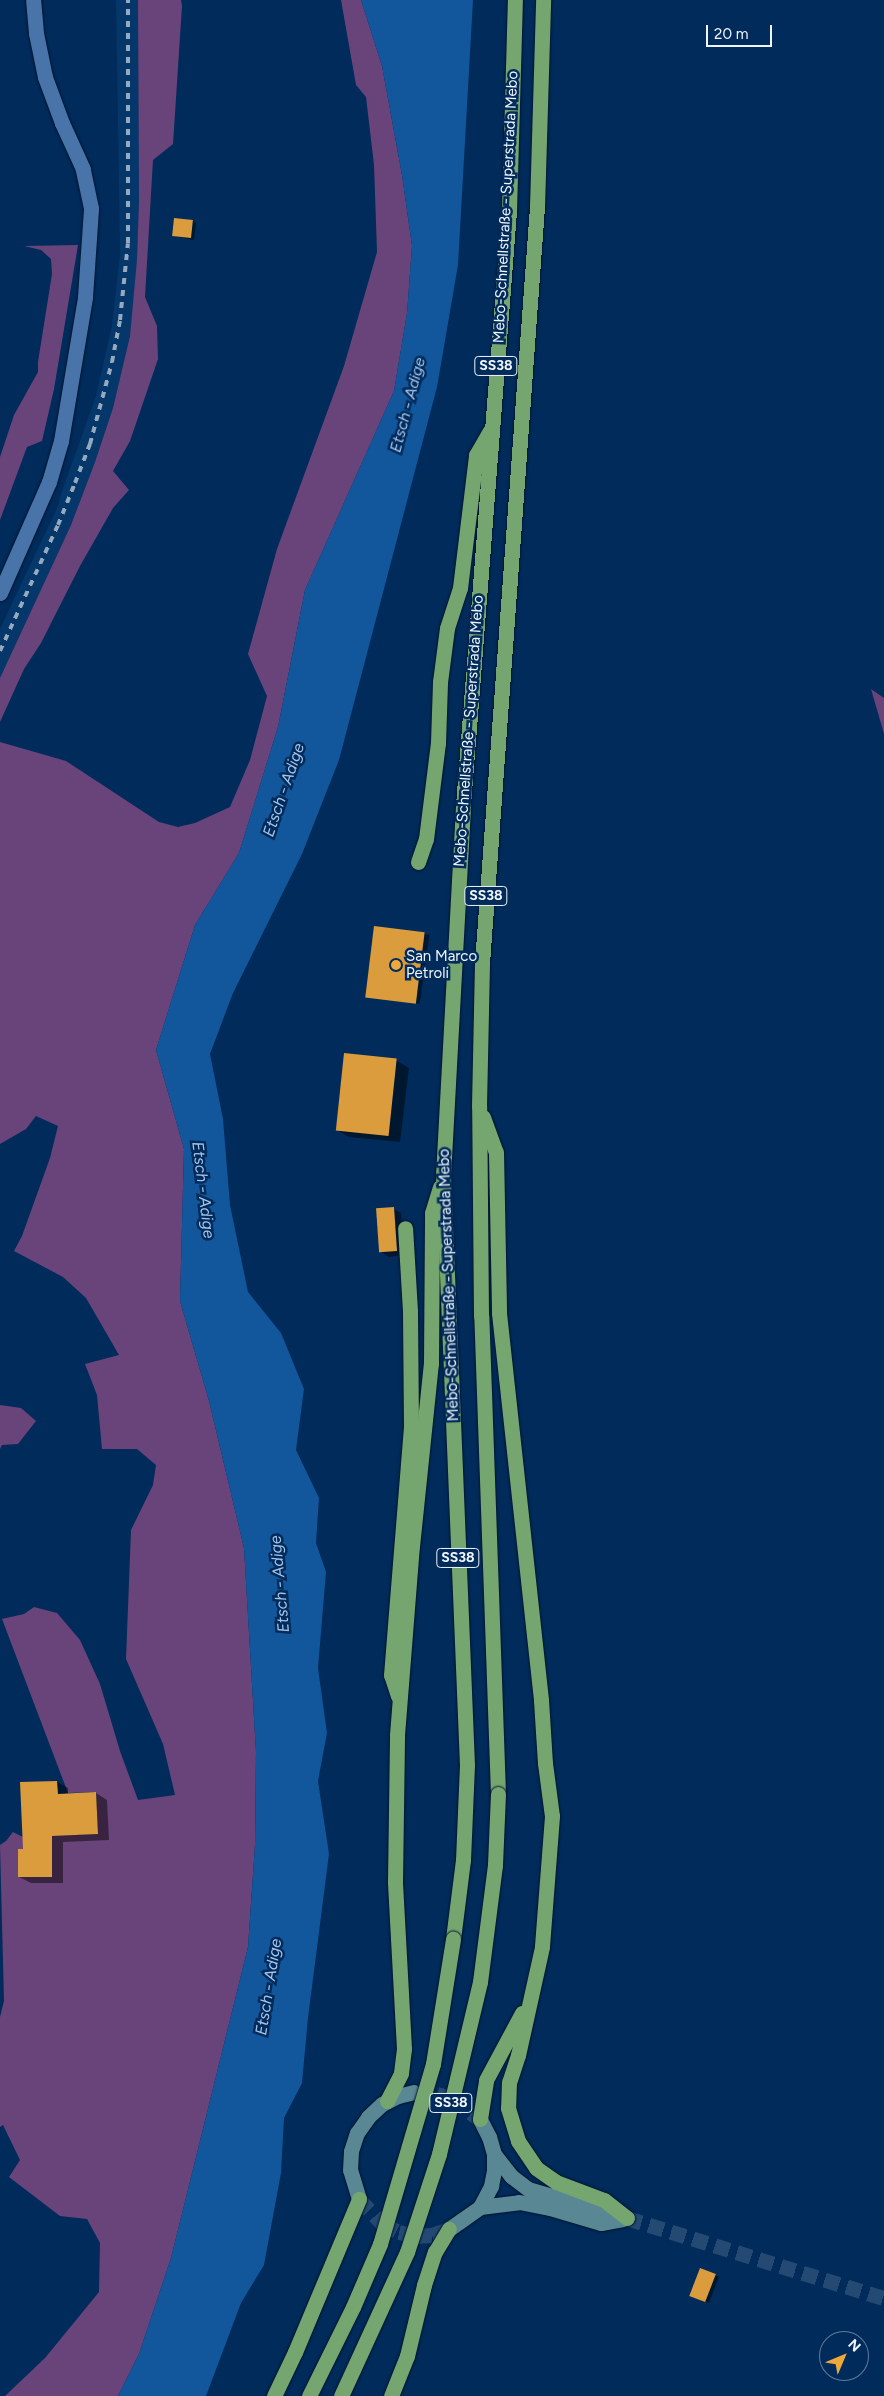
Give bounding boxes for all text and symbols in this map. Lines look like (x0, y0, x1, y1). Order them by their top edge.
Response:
scale bar (709, 15, 775, 47)
text: 20 m (714, 25, 748, 43)
street label: Mebo-Schnellstraße - Superstrada Mebo (490, 70, 522, 344)
road number: SS38 (474, 354, 518, 378)
water label: Etsch - Adige (386, 355, 430, 455)
street label: Mebo-Schnellstraße - Superstrada Mebo (451, 594, 487, 868)
water label: Etsch - Adige (259, 741, 309, 839)
road number: SS38 (464, 884, 508, 908)
place label: San Marco Petroli (406, 947, 477, 982)
marker: San Marco Petroli (390, 959, 402, 971)
water label: Etsch - Adige (188, 1140, 218, 1240)
street label: Mebo-Schnellstraße - Superstrada Mebo (435, 1148, 463, 1422)
water label: Etsch - Adige (266, 1535, 294, 1633)
road number: SS38 (436, 1546, 480, 1570)
water label: Etsch - Adige (252, 1937, 286, 2037)
road number: SS38 (428, 2092, 474, 2114)
north arrow (819, 2331, 869, 2381)
text: N (844, 2336, 864, 2356)

